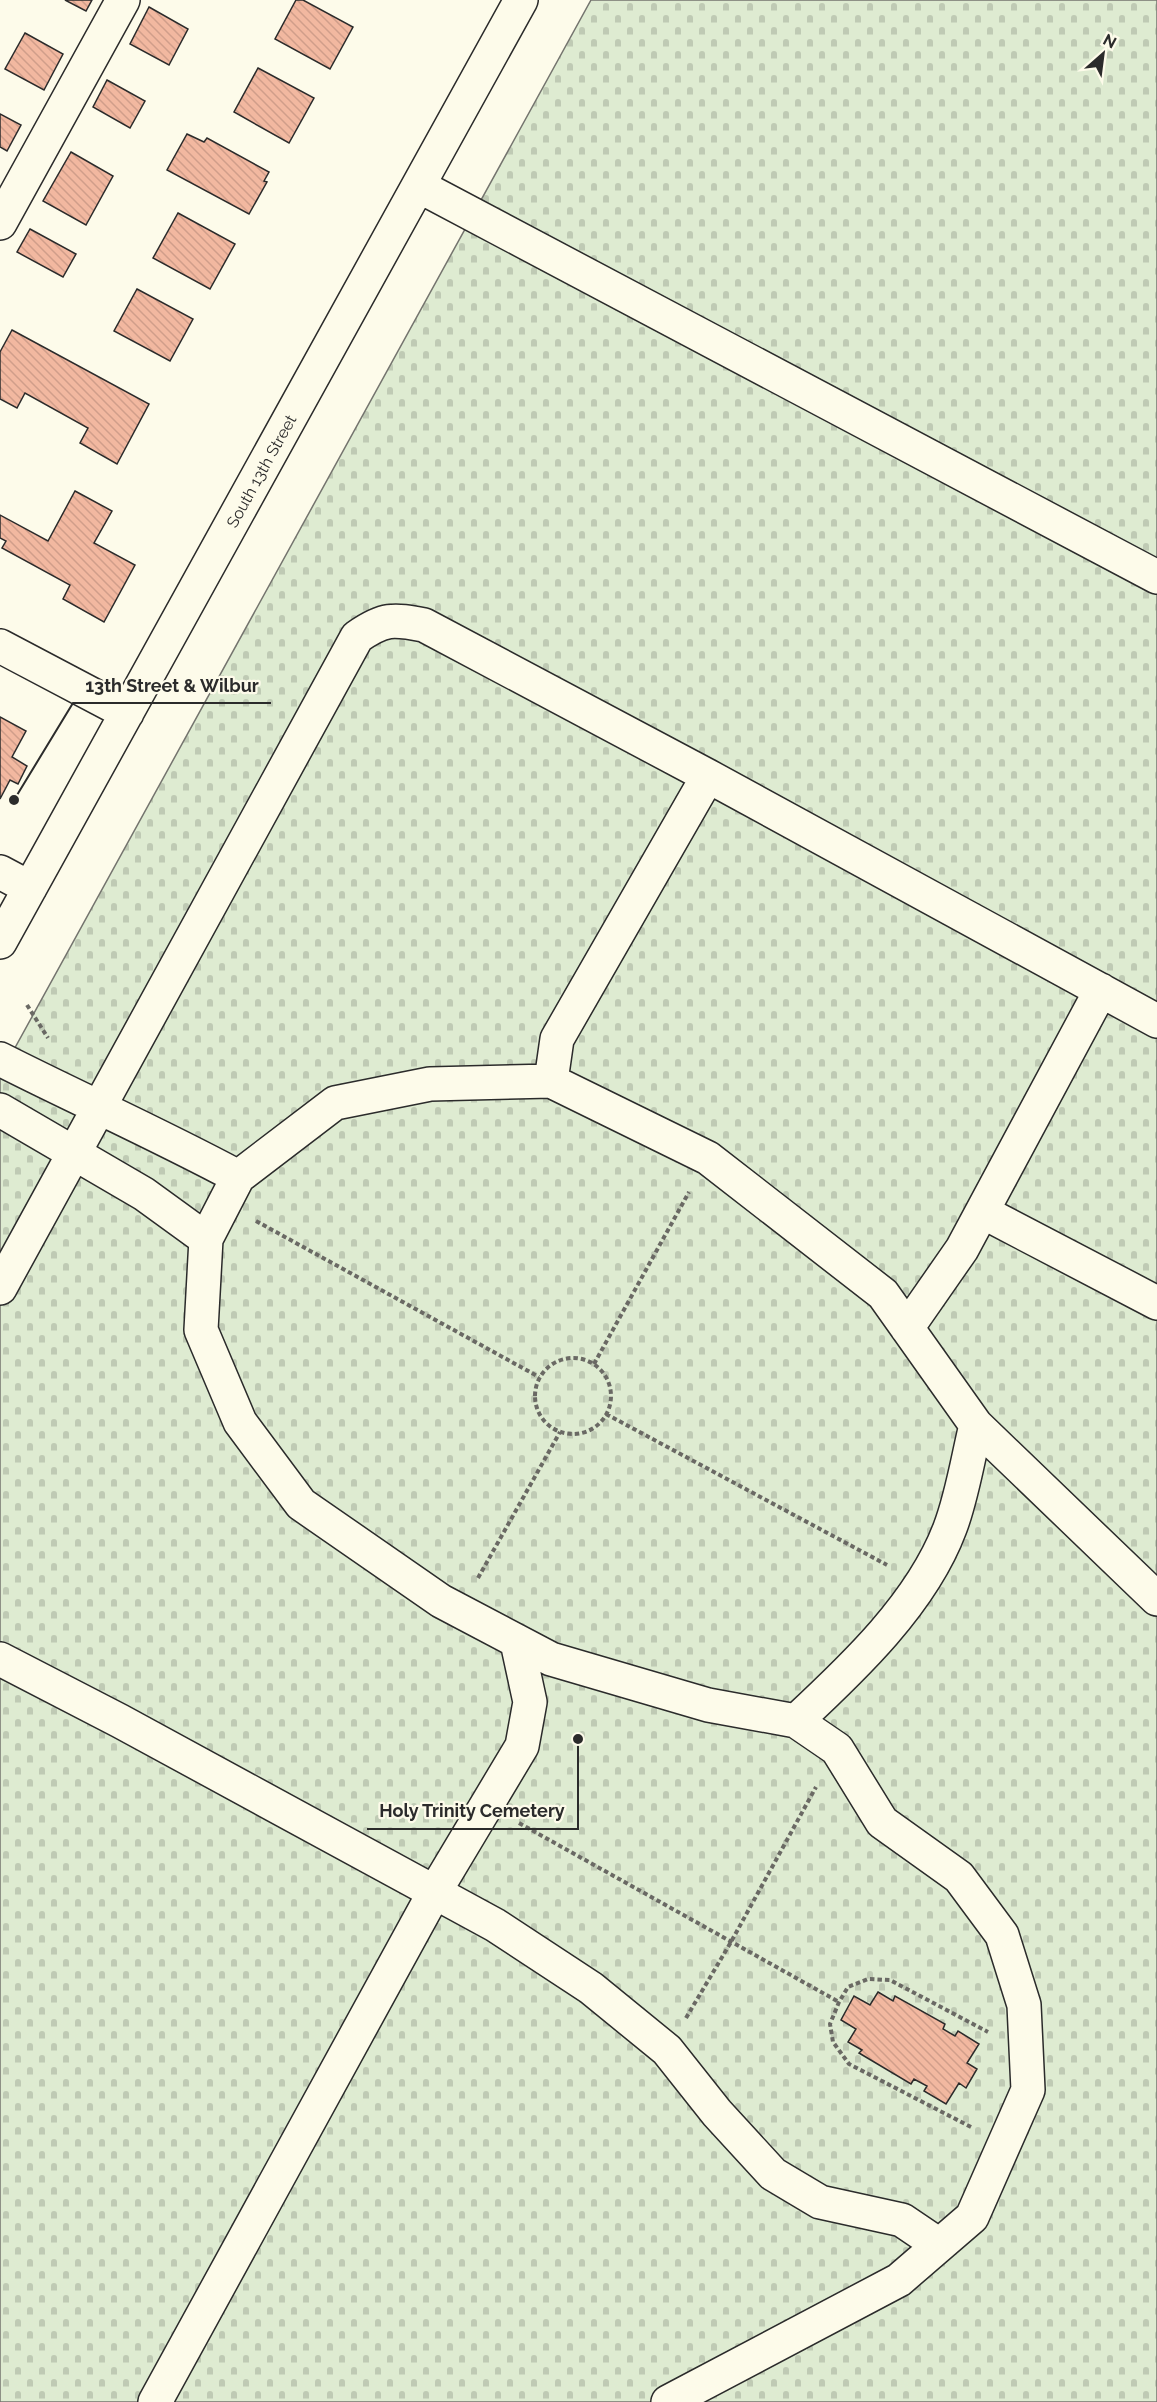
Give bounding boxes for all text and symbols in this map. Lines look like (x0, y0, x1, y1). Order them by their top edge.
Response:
north arrow (1073, 24, 1133, 84)
text: N (1100, 30, 1120, 52)
street label: South 13th Street (223, 411, 301, 531)
callout: 13th Street & Wilbur (73, 667, 271, 703)
text: 13th Street & Wilbur (85, 675, 259, 696)
callout: Holy Trinity Cemetery (367, 1793, 578, 1829)
text: Holy Trinity Cemetery (379, 1800, 565, 1821)

